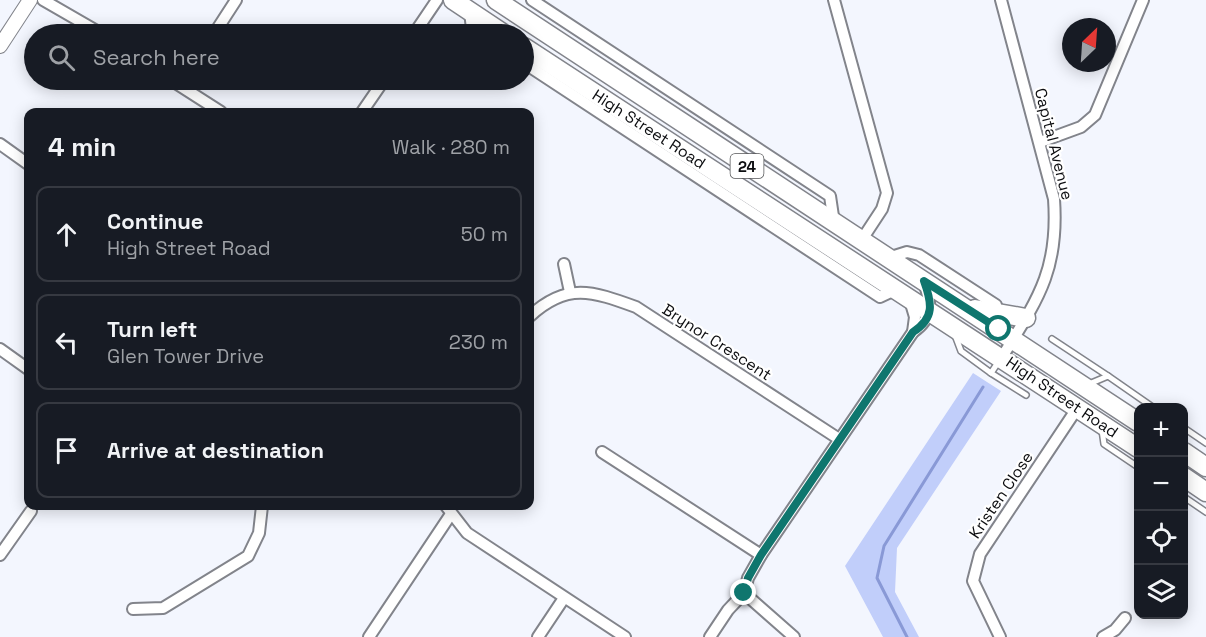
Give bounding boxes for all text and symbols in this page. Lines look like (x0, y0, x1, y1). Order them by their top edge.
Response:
north arrow (1062, 18, 1116, 72)
search box (24, 24, 534, 90)
icon: search (45, 41, 78, 74)
text: Search here (93, 43, 220, 71)
street label: High Street Road (588, 85, 710, 173)
street label: Capital Avenue (1030, 86, 1078, 202)
text: 4 min (48, 130, 116, 164)
text: Walk · 280 m (392, 134, 510, 160)
road number: 24 (730, 154, 764, 178)
text: Continue (107, 207, 203, 235)
icon: ahead (50, 218, 83, 251)
text: 50 m (461, 221, 508, 247)
text: High Street Road (107, 235, 271, 261)
street label: Brynor Crescent (658, 299, 776, 385)
text: Turn left (107, 315, 197, 343)
route start (985, 315, 1011, 341)
icon: left (50, 326, 83, 359)
text: 230 m (449, 329, 508, 355)
text: Glen Tower Drive (107, 343, 264, 369)
street label: High Street Road (1002, 352, 1122, 442)
map controls (1134, 403, 1188, 619)
button: + (1134, 403, 1188, 457)
icon: arrive (50, 434, 83, 467)
text: Arrive at destination (107, 436, 324, 464)
street label: Kristen Close (964, 448, 1038, 542)
button: − (1134, 457, 1188, 511)
button: locate (1134, 511, 1188, 565)
button: layers (1134, 565, 1188, 619)
route end (730, 579, 756, 605)

